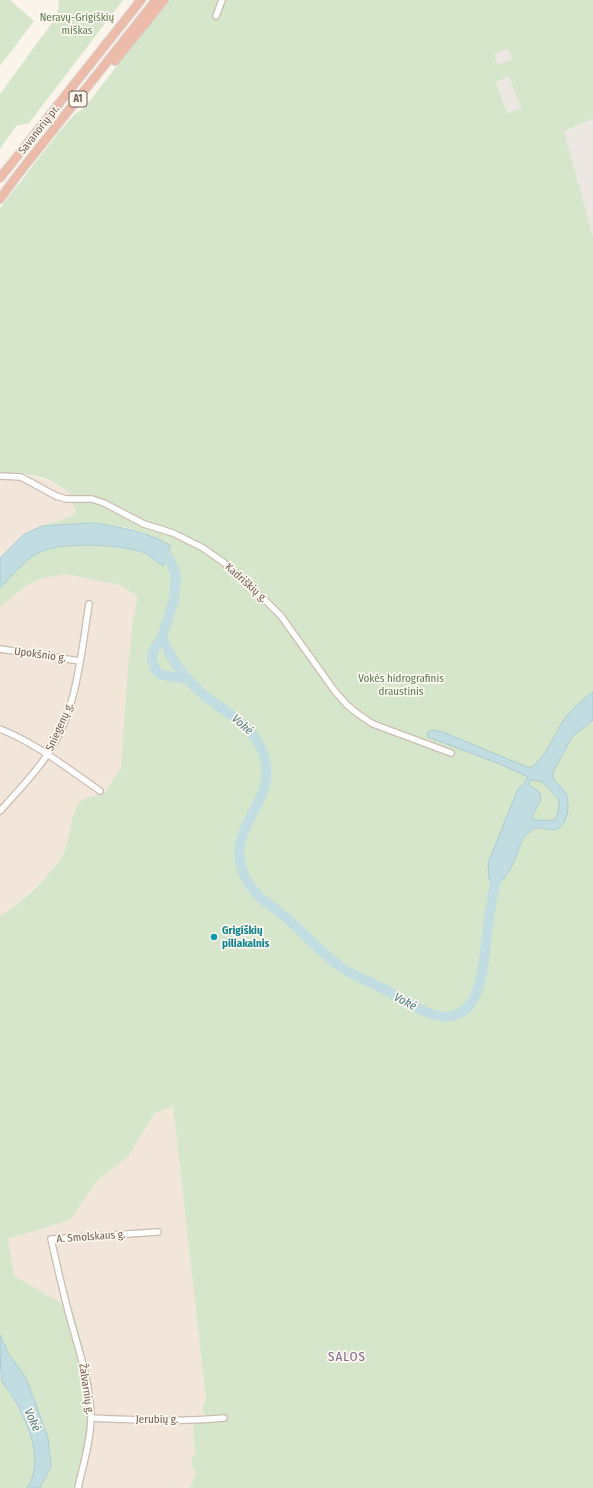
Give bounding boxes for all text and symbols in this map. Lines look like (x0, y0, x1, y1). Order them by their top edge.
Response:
park label: Neravų-Grigiškių miškas (40, 11, 114, 37)
road number: A1 (69, 91, 87, 107)
street label: Savanorių pr. (16, 103, 62, 157)
street label: Kadriškių g. (222, 561, 270, 605)
street label: Upokšnio g. (13, 645, 67, 665)
park label: Vokės hidrografinis draustinis (358, 672, 444, 698)
street label: Sniegenų g. (43, 701, 77, 753)
water label: Vokė (228, 712, 256, 738)
place label: Grigiškių piliakalnis (222, 924, 269, 950)
marker: Grigiškių piliakalnis (209, 932, 219, 942)
water label: Vokė (391, 990, 419, 1014)
street label: A. Smolskaus g. (56, 1228, 126, 1246)
district label: SALOS (328, 1349, 366, 1365)
street label: Žalvarnių g. (76, 1363, 96, 1415)
water label: Vokė (20, 1406, 44, 1434)
street label: Jerubių g. (136, 1413, 178, 1427)

